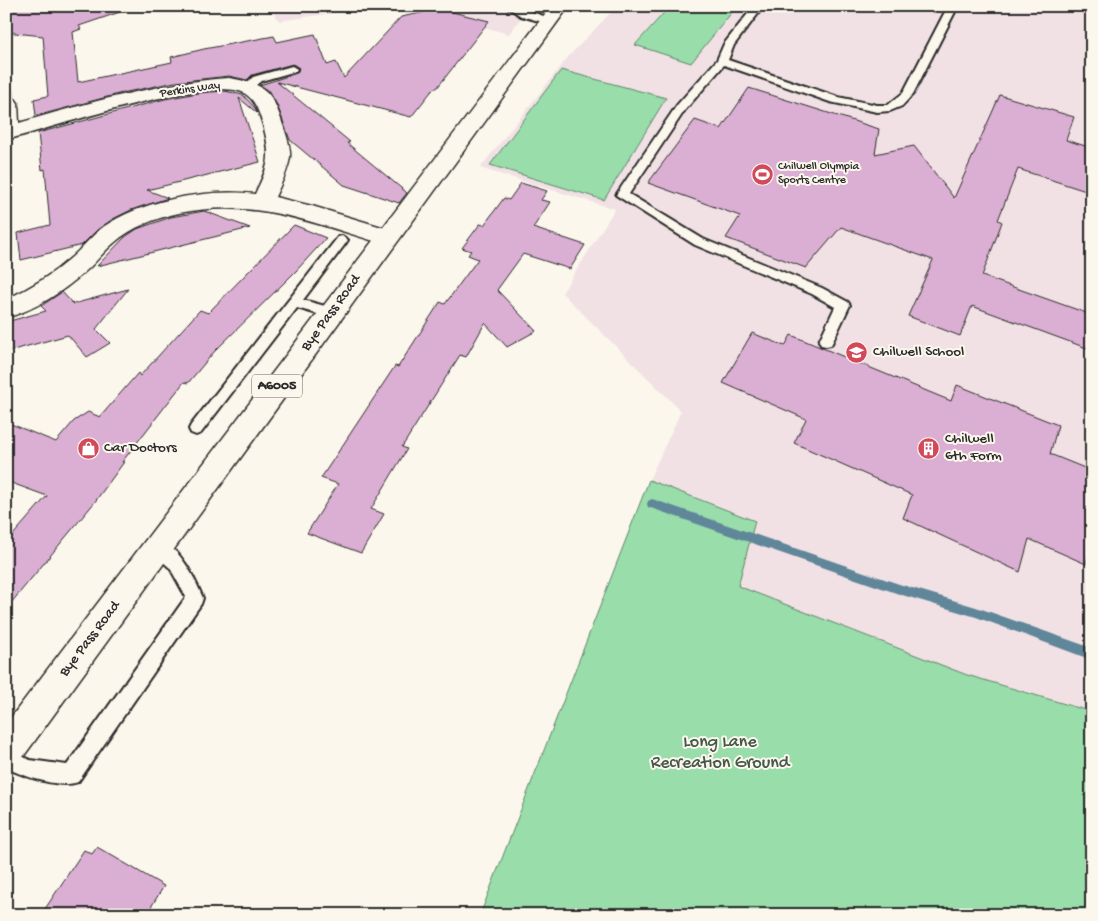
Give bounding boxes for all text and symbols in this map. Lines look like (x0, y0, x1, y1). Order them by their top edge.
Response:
street label: Perkins Way (158, 79, 221, 101)
place label: Chilwell Olympia Sports Centre (778, 160, 860, 188)
sports icon: Chilwell Olympia Sports Centre (750, 162, 774, 186)
street label: Bye Pass Road (297, 270, 366, 356)
school or university icon: Chilwell School (845, 340, 869, 364)
place label: Chilwell School (873, 343, 964, 361)
road number: A6005 (252, 374, 302, 398)
place label: Chilwell 6th Form (945, 430, 1002, 465)
shop icon: Car Doctors (76, 436, 100, 460)
building icon: Chilwell 6th Form (917, 436, 941, 460)
place label: Car Doctors (104, 439, 177, 457)
street label: Bye Pass Road (55, 597, 125, 681)
park label: Long Lane Recreation Ground (651, 732, 791, 774)

